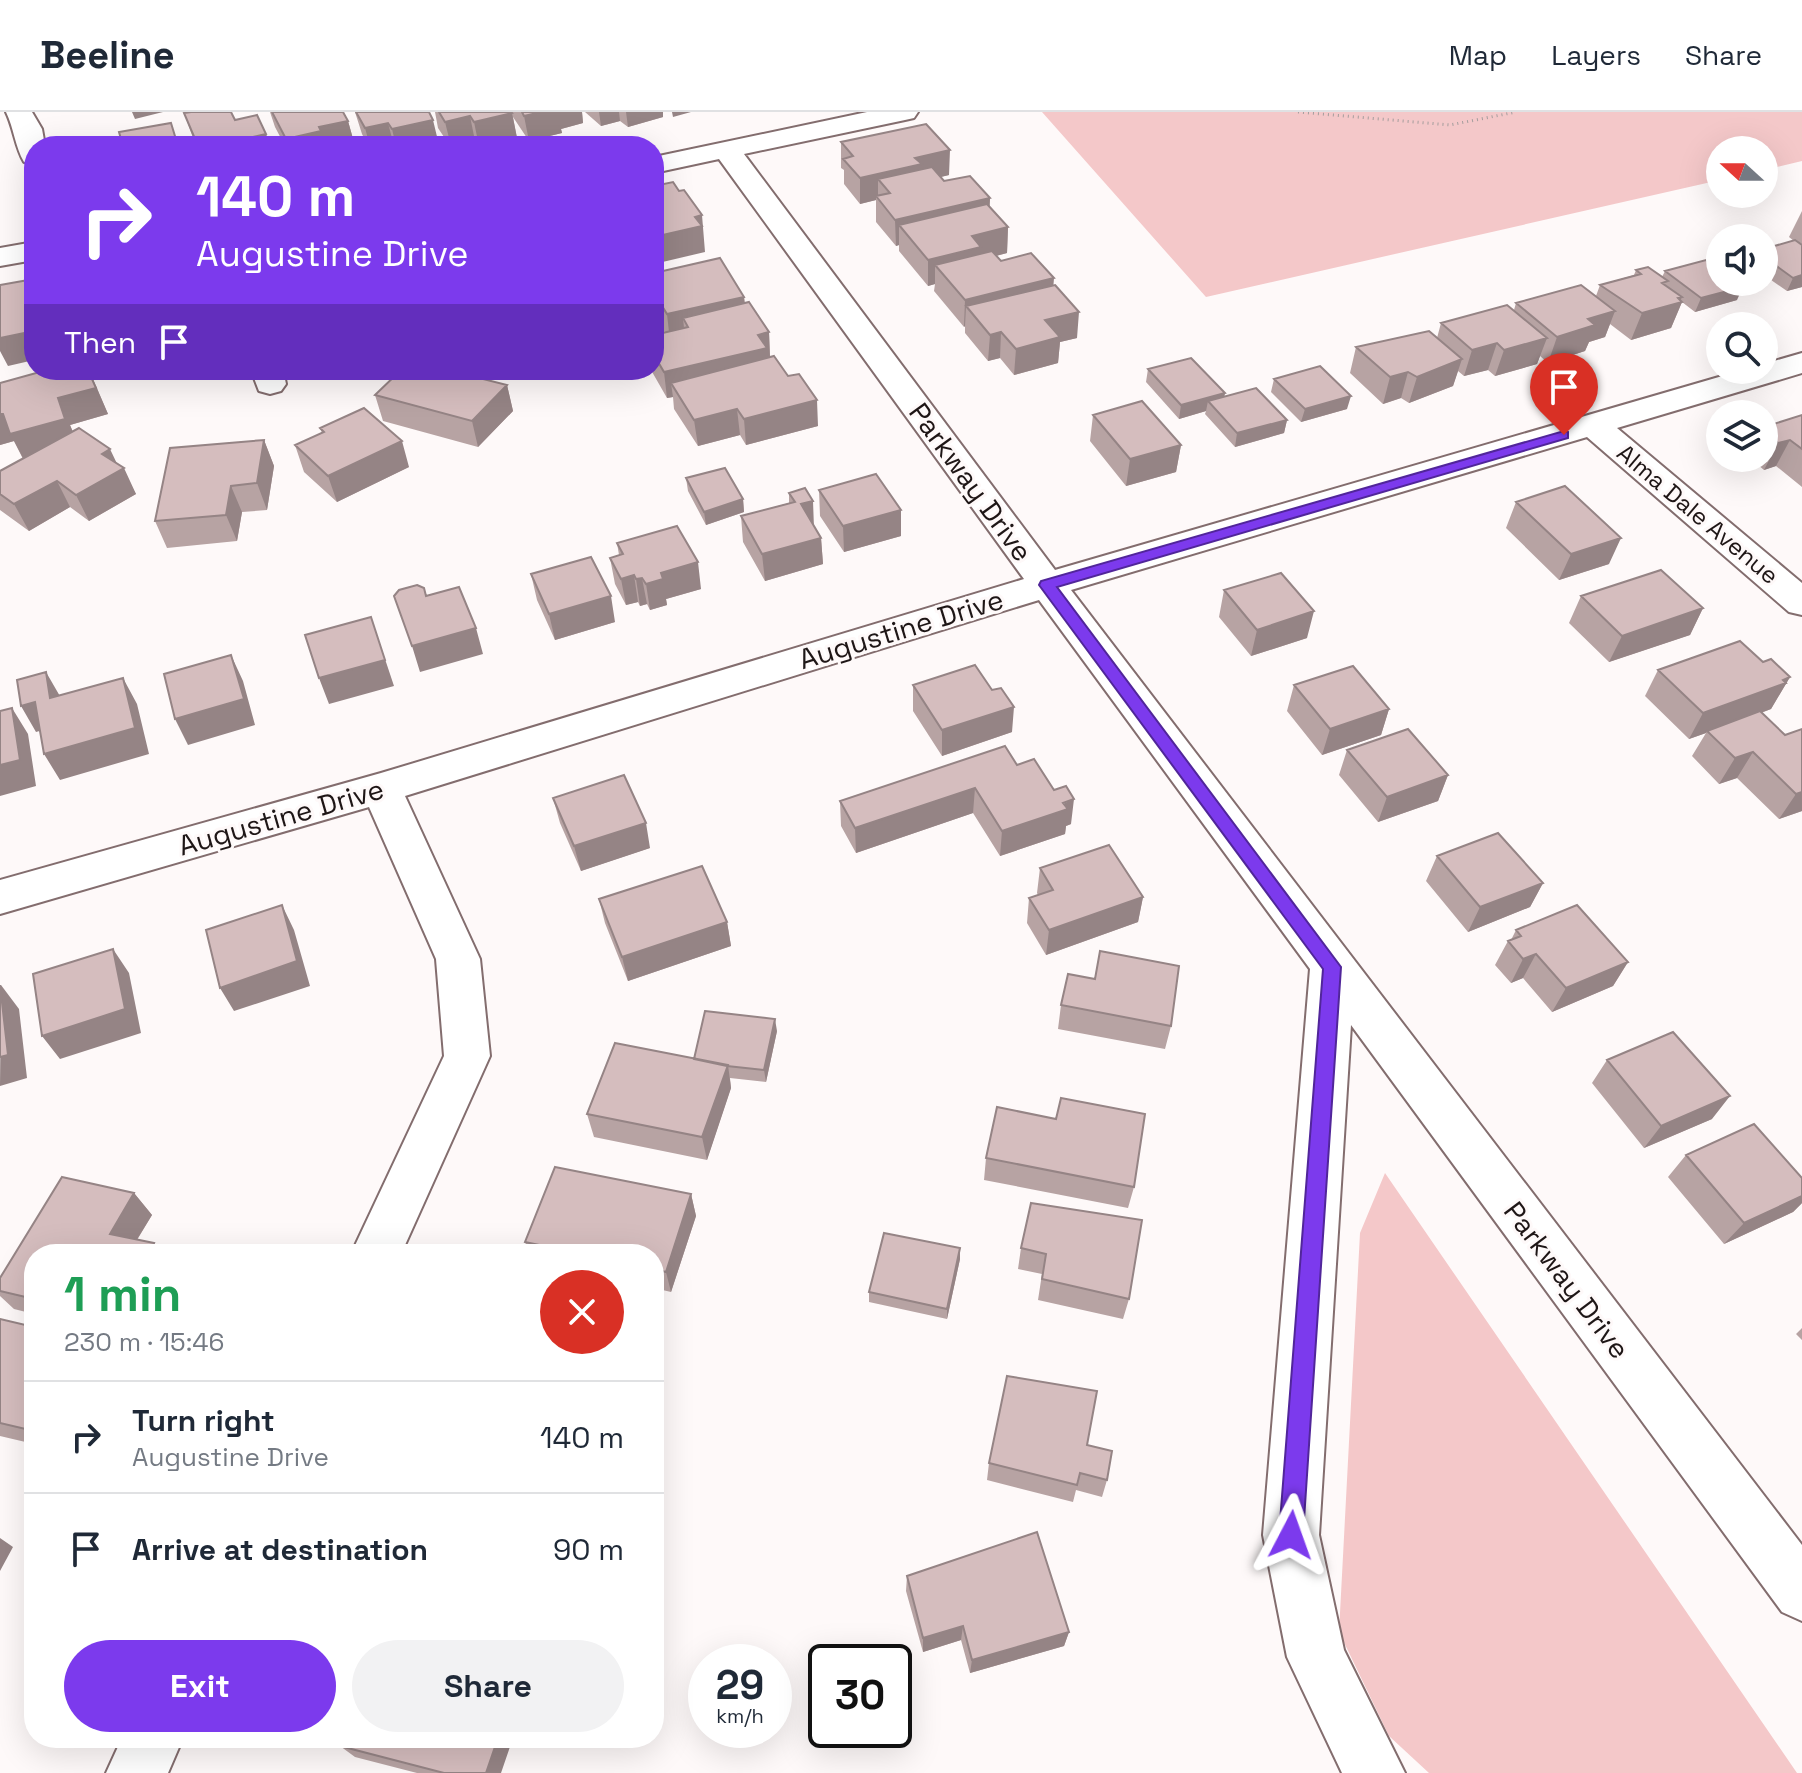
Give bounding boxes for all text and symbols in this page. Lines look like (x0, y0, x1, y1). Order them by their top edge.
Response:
text: Beeline (40, 31, 175, 79)
text: Map (1449, 37, 1507, 73)
text: Layers (1551, 37, 1641, 73)
text: Share (1685, 37, 1762, 73)
north arrow (1706, 136, 1778, 208)
map controls (1706, 136, 1778, 472)
text: 140 m (196, 161, 355, 232)
icon: right (64, 168, 168, 272)
button: sound (1706, 224, 1778, 296)
text: Augustine Drive (196, 231, 469, 277)
button: search (1706, 312, 1778, 384)
icon: arrive (152, 320, 196, 364)
text: Then (64, 323, 136, 362)
pin (1530, 353, 1598, 435)
icon: arrive (1542, 365, 1586, 409)
street label: Parkway Drive (901, 396, 1041, 568)
button: layers (1706, 400, 1778, 472)
street label: Alma Dale Avenue (1611, 437, 1785, 591)
street label: Augustine Drive (794, 581, 1008, 677)
street label: Augustine Drive (174, 770, 388, 864)
street label: Parkway Drive (1496, 1194, 1638, 1366)
text: 1 min (64, 1264, 181, 1325)
button: close (540, 1270, 624, 1354)
text: 230 m · 15:46 (64, 1325, 224, 1359)
text: Turn right (132, 1401, 275, 1440)
icon: right (64, 1415, 108, 1459)
text: 140 m (540, 1418, 624, 1457)
text: Augustine Drive (132, 1440, 329, 1474)
position arrow (1249, 1493, 1333, 1577)
icon: arrive (64, 1527, 108, 1571)
text: Arrive at destination (132, 1530, 428, 1569)
text: 90 m (553, 1530, 624, 1569)
button: Exit (64, 1640, 336, 1732)
button: Share (352, 1640, 624, 1732)
speed limit sign: 30 (808, 1644, 912, 1748)
text: 29 (716, 1660, 764, 1711)
text: km/h (716, 1703, 764, 1729)

